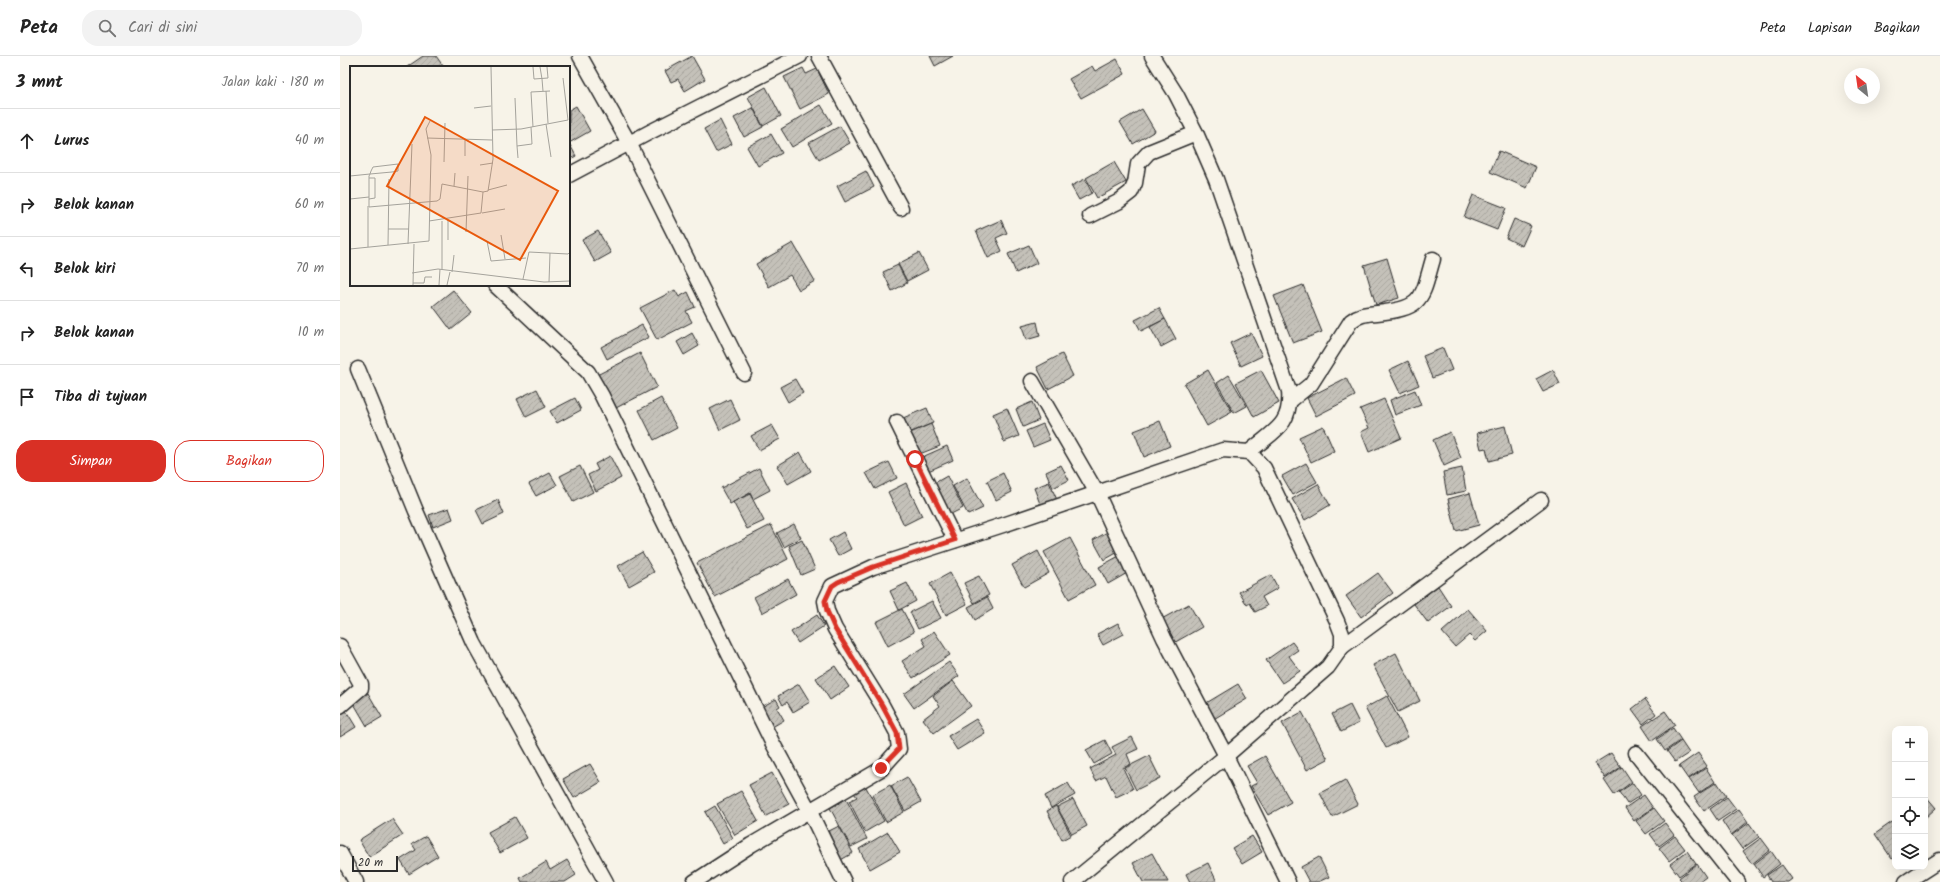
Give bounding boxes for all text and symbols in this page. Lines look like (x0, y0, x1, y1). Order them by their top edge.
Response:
search box (82, 10, 362, 46)
text: Peta (20, 13, 58, 43)
text: Cari di sini (128, 16, 197, 40)
icon: search (96, 17, 118, 39)
text: Peta (1760, 17, 1786, 39)
text: Lapisan (1808, 17, 1852, 39)
text: Bagikan (1874, 17, 1920, 39)
inset map (350, 66, 570, 286)
north arrow (1844, 68, 1880, 104)
text: 3 mnt (16, 69, 63, 96)
text: Jalan kaki · 180 m (222, 72, 324, 93)
text: Lurus (54, 129, 89, 153)
icon: ahead (16, 130, 38, 152)
text: 40 m (295, 130, 324, 151)
text: Belok kanan (54, 193, 134, 217)
icon: right (16, 194, 38, 216)
text: 60 m (295, 194, 324, 215)
text: Belok kiri (54, 257, 115, 281)
icon: left (16, 258, 38, 280)
text: 70 m (296, 258, 324, 279)
text: Belok kanan (54, 321, 134, 345)
icon: right (16, 322, 38, 344)
text: 10 m (298, 322, 324, 343)
text: Tiba di tujuan (54, 385, 147, 409)
icon: arrive (16, 386, 38, 408)
button: Simpan (16, 440, 166, 482)
button: Bagikan (174, 440, 324, 482)
route start (906, 450, 924, 468)
map controls (1892, 726, 1928, 870)
button: + (1892, 726, 1928, 762)
route end (872, 759, 890, 777)
button: − (1892, 762, 1928, 798)
button: locate (1892, 798, 1928, 834)
button: layers (1892, 834, 1928, 870)
scale bar (352, 854, 398, 873)
text: 20 m (358, 854, 383, 872)

